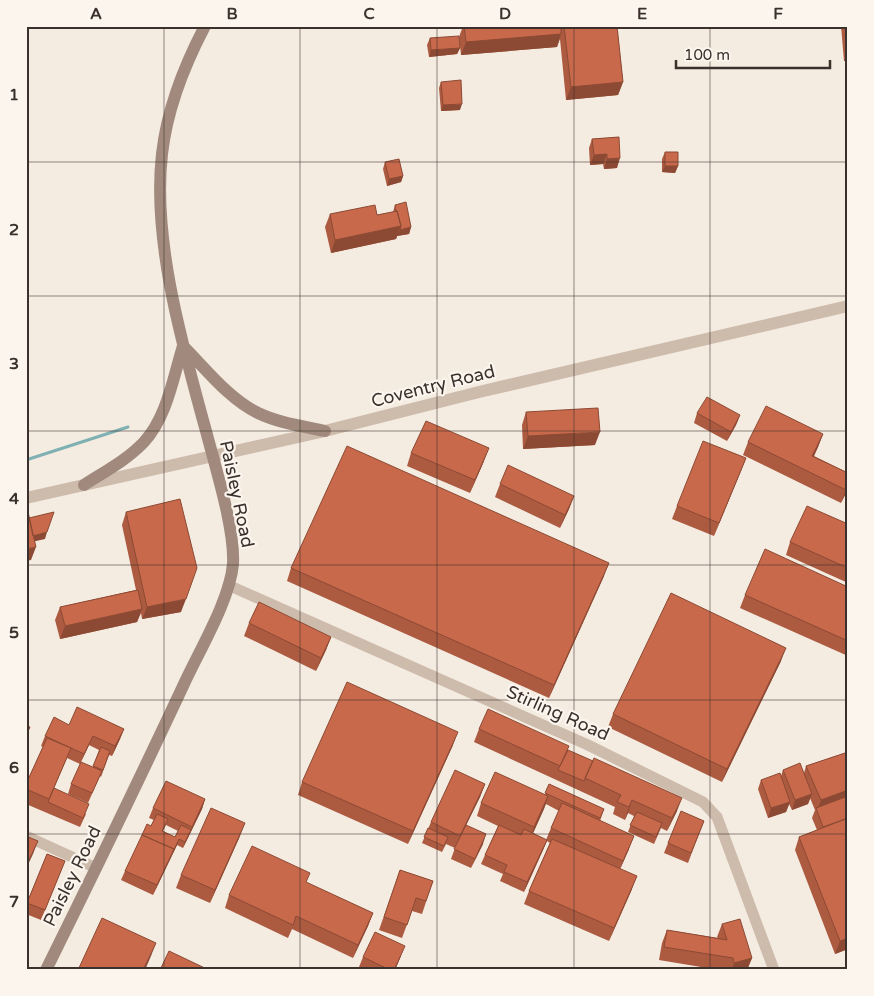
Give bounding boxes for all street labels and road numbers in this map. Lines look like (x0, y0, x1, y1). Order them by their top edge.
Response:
street label: Coventry Road (369, 360, 497, 412)
street label: Paisley Road (215, 438, 259, 550)
street label: Stirling Road (503, 681, 613, 745)
street label: Paisley Road (38, 822, 106, 930)

